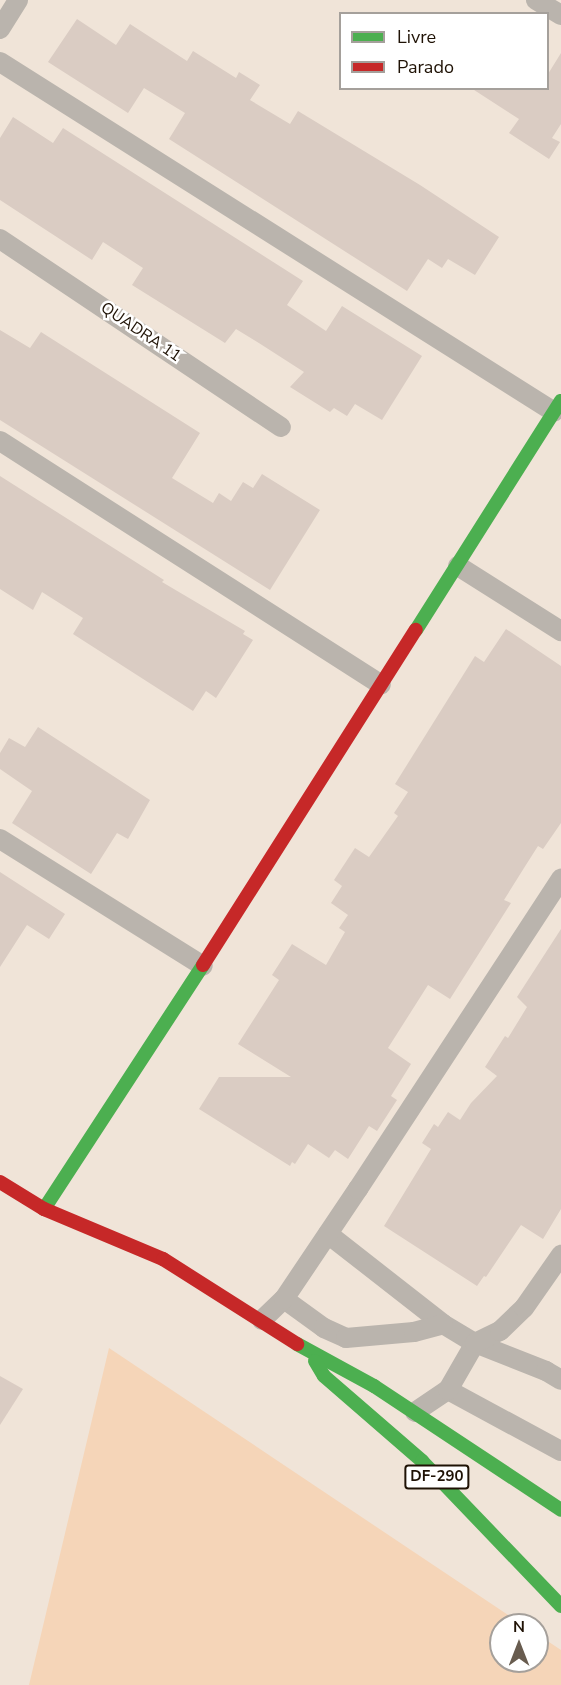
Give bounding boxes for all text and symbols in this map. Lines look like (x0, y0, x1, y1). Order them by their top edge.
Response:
legend (339, 12, 549, 90)
text: Livre (397, 25, 436, 49)
text: Parado (397, 55, 454, 79)
street label: QUADRA 11 (97, 298, 185, 366)
road number: DF-290 (404, 1465, 470, 1489)
north arrow (489, 1613, 549, 1673)
text: N (513, 1616, 525, 1638)

